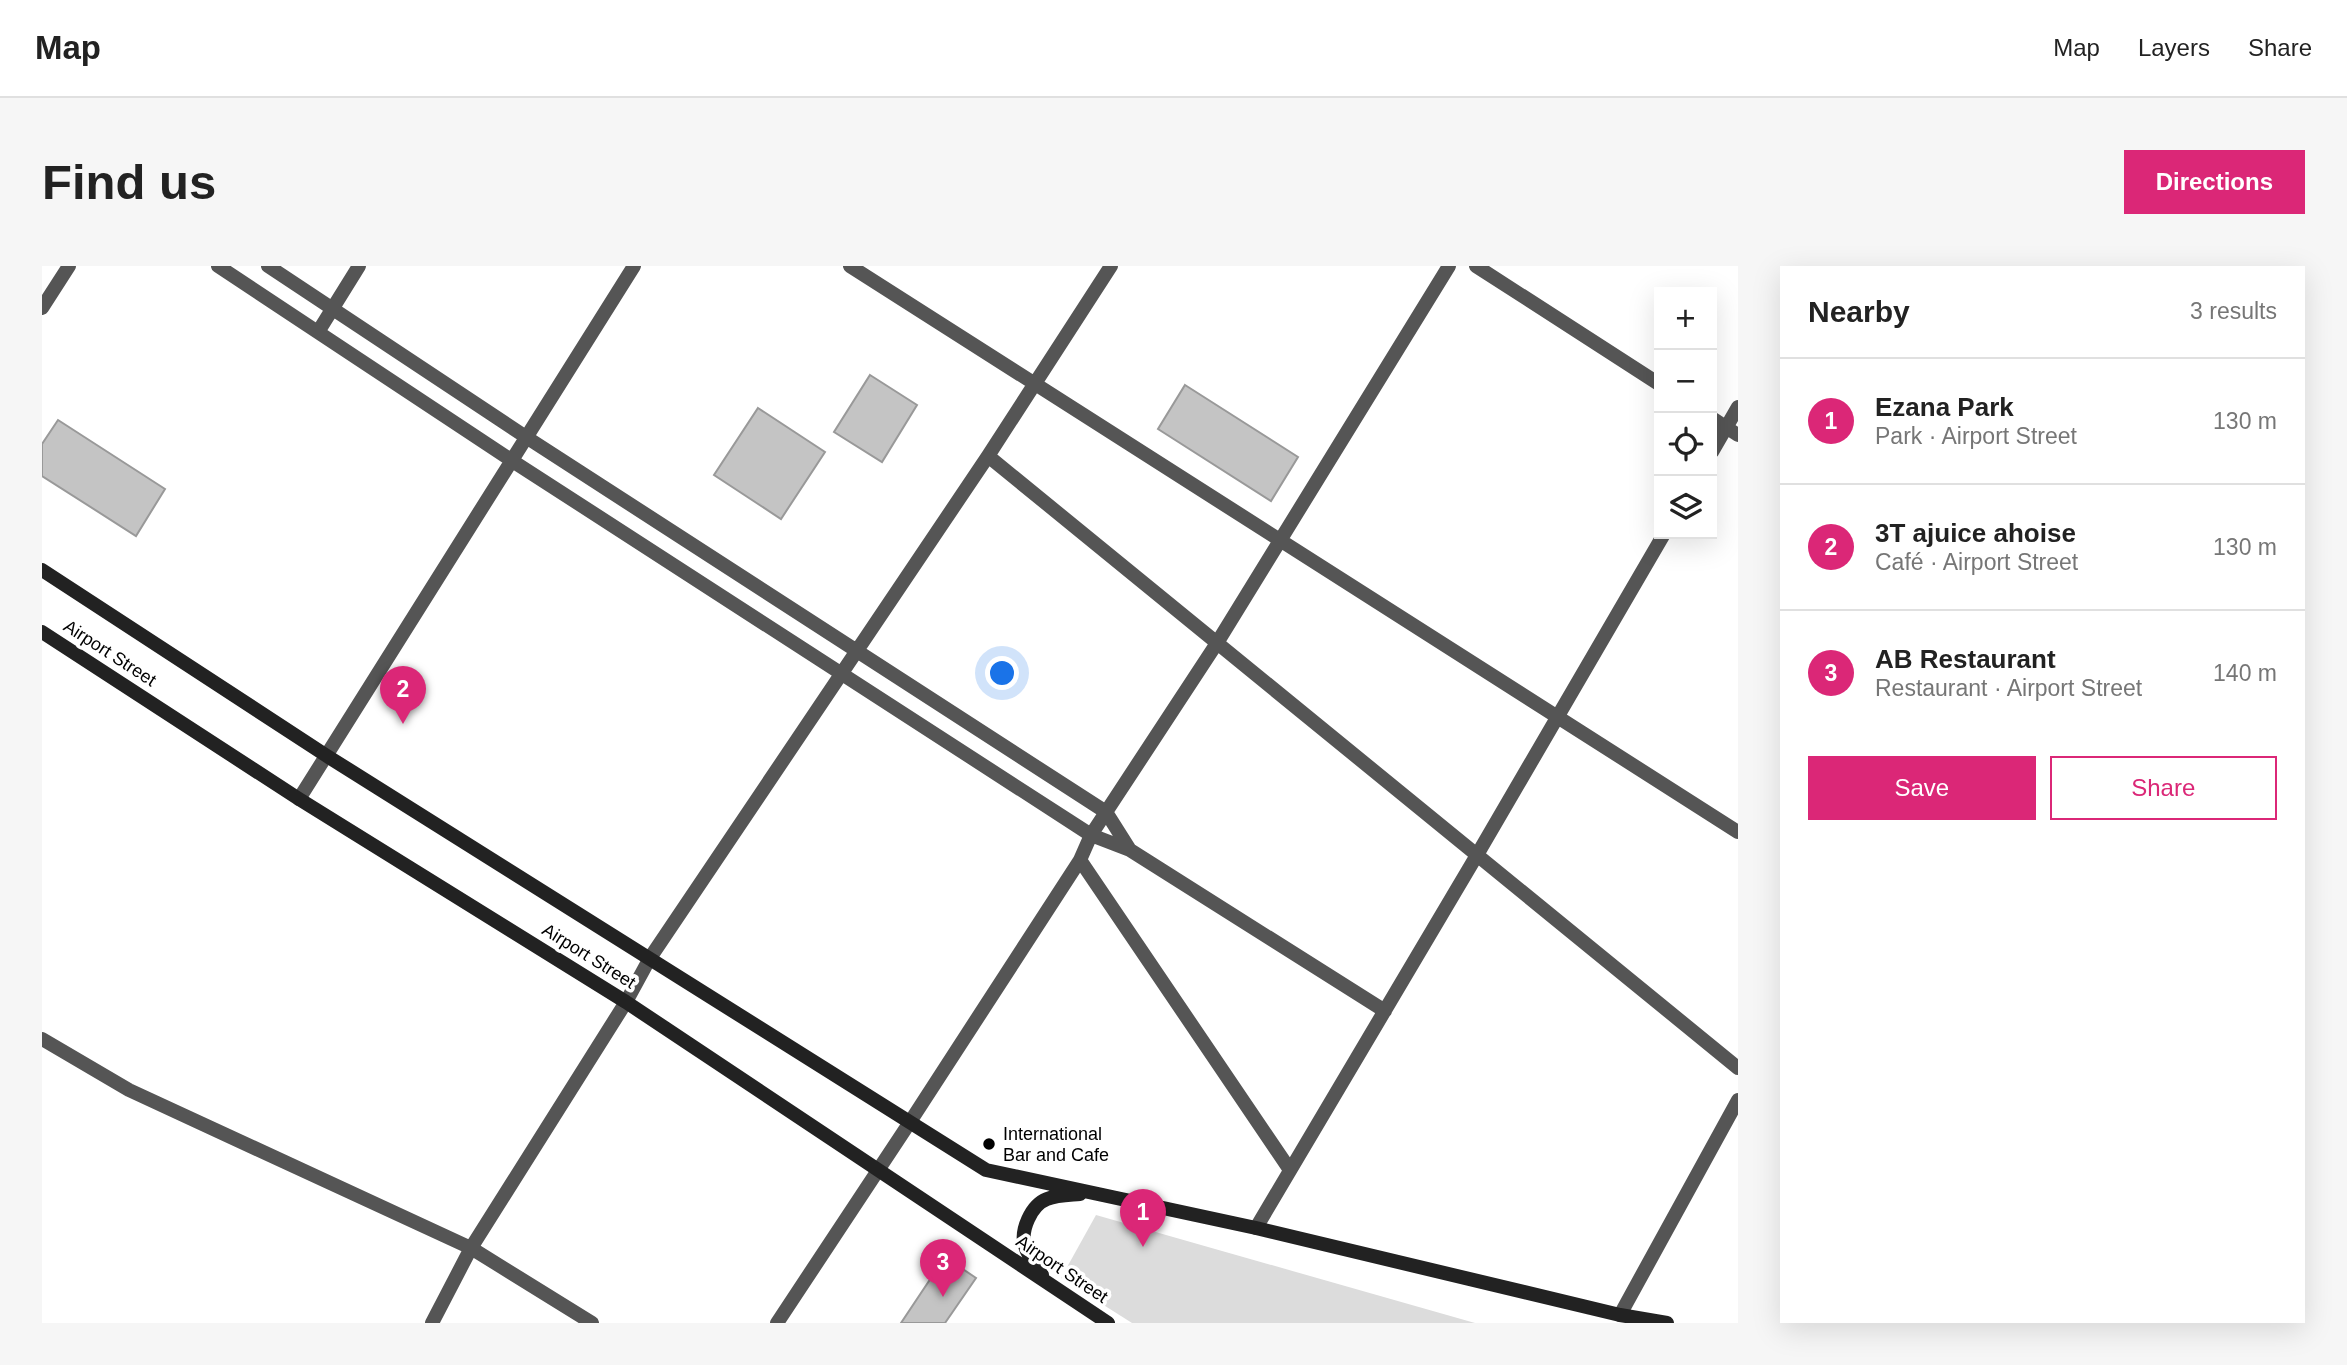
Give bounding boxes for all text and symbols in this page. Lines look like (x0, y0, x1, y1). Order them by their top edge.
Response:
text: Map (35, 29, 101, 66)
text: Map (2053, 34, 2100, 61)
text: Layers (2138, 34, 2210, 61)
text: Share (2248, 34, 2312, 61)
button: Directions (2124, 150, 2305, 214)
text: Find us (42, 155, 216, 209)
map controls (1654, 287, 1717, 539)
button: + (1654, 287, 1717, 350)
text: Nearby (1808, 295, 1910, 328)
text: 3 results (2190, 298, 2277, 324)
button: − (1654, 350, 1717, 413)
text: Ezana Park (1875, 392, 2014, 422)
text: 1 (1825, 408, 1837, 434)
text: 130 m (2213, 408, 2277, 434)
button: locate (1654, 413, 1717, 476)
text: Park · Airport Street (1875, 423, 2077, 449)
button: layers (1654, 476, 1717, 539)
text: 3T ajuice ahoise (1875, 518, 2076, 548)
text: 2 (1825, 534, 1837, 560)
text: 130 m (2213, 534, 2277, 560)
text: Café · Airport Street (1875, 549, 2078, 575)
street label: Airport Street (60, 616, 160, 690)
text: AB Restaurant (1875, 644, 2056, 674)
your location (985, 656, 1019, 690)
text: 3 (1825, 660, 1837, 686)
text: 140 m (2213, 660, 2277, 686)
pin: 2 (380, 666, 426, 724)
text: Restaurant · Airport Street (1875, 675, 2142, 701)
button: Save (1808, 756, 2036, 820)
button: Share (2050, 756, 2277, 820)
street label: Airport Street (539, 919, 639, 993)
place label: International Bar and Cafe (1003, 1124, 1109, 1165)
marker: International Bar and Cafe (981, 1136, 997, 1152)
pin: 1 (1120, 1189, 1166, 1247)
street label: Airport Street (1012, 1231, 1112, 1307)
pin: 3 (920, 1239, 966, 1297)

